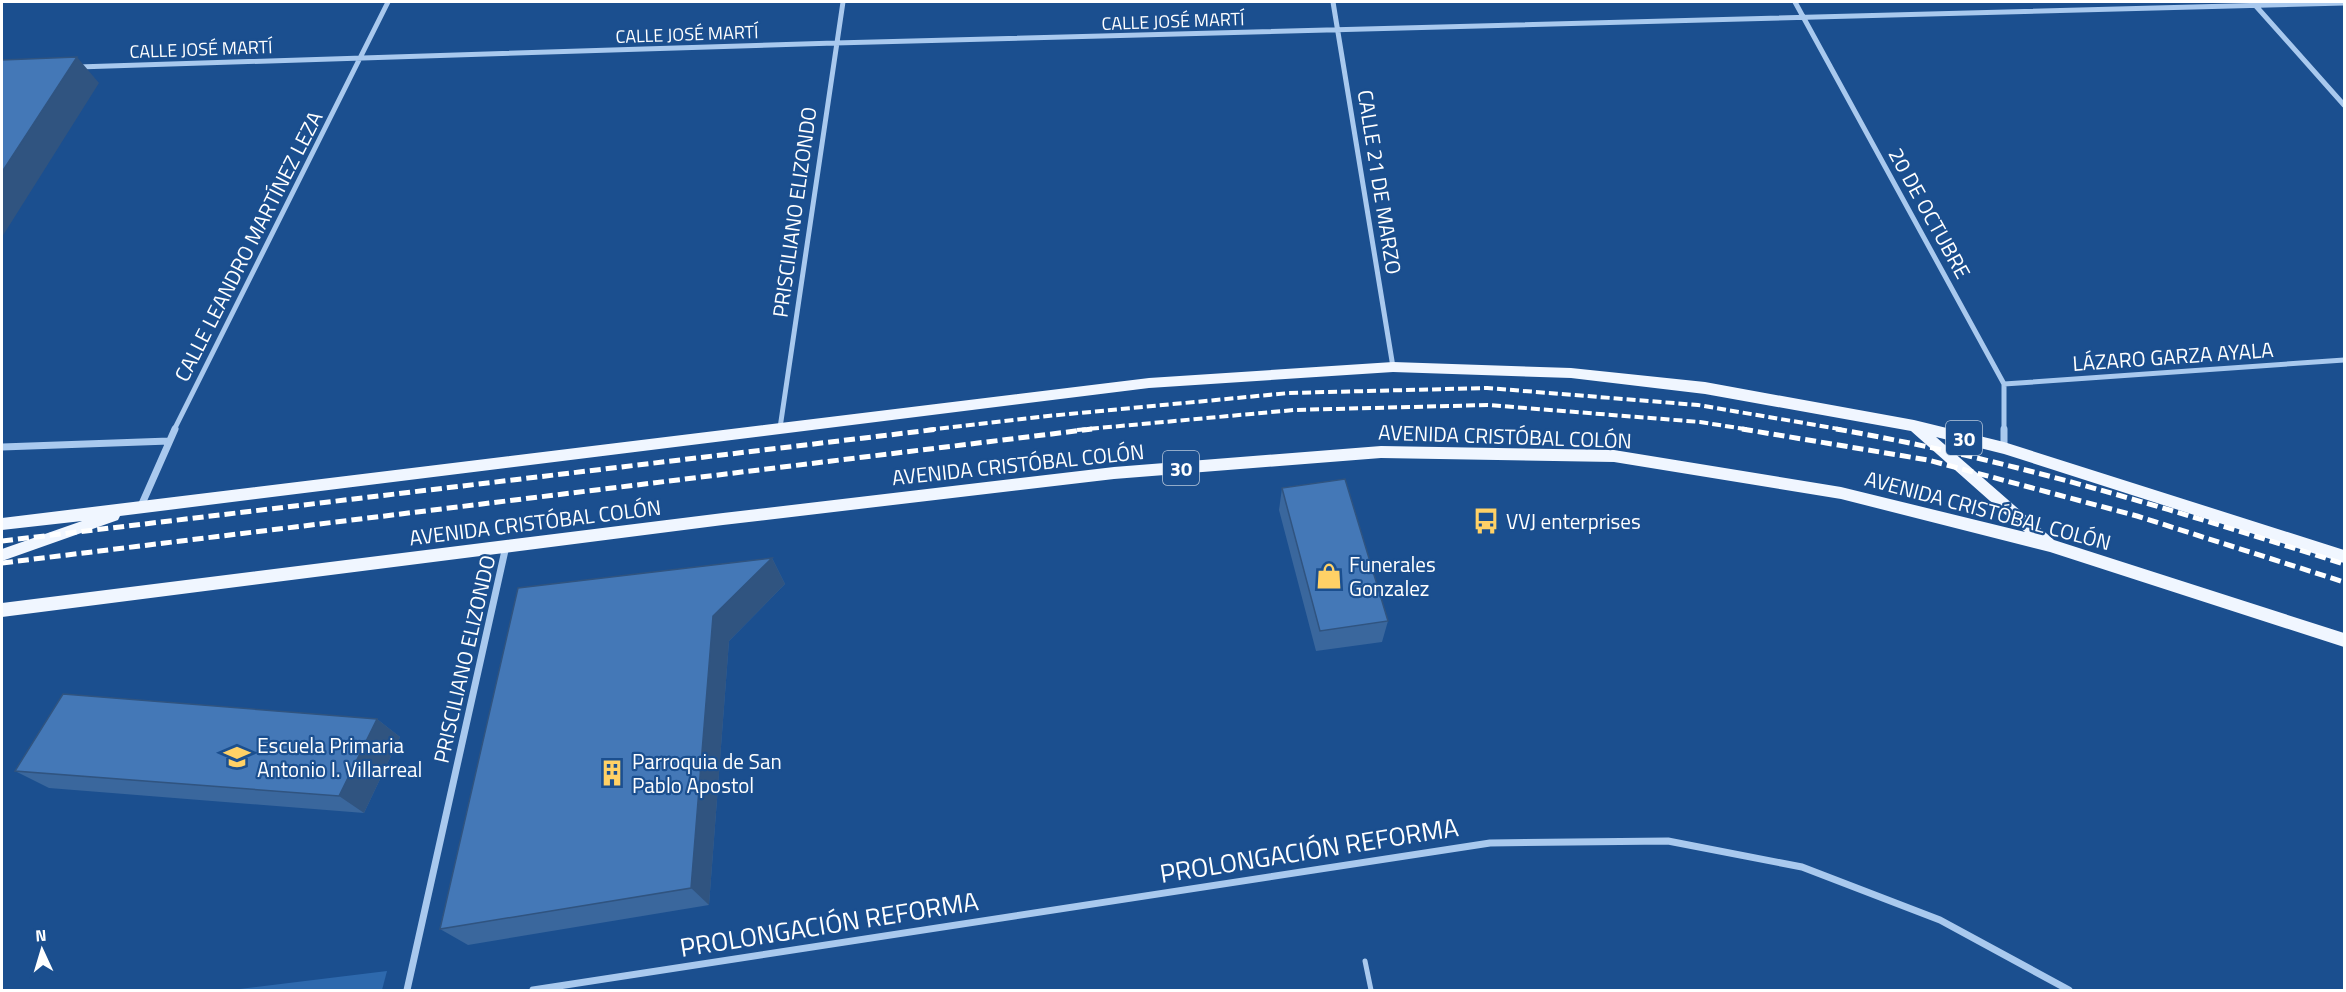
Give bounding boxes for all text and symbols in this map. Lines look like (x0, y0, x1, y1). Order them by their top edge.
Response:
street label: CALLE JOSÉ MARTÍ (1101, 5, 1246, 37)
street label: CALLE JOSÉ MARTÍ (615, 18, 760, 50)
street label: CALLE JOSÉ MARTÍ (129, 33, 274, 65)
street label: CALLE 21 DE MARZO (1350, 87, 1410, 277)
street label: CALLE LEANDRO MARTÍNEZ LEZA (166, 105, 331, 387)
street label: PRISCILIANO ELIZONDO (763, 105, 825, 319)
street label: 20 DE OCTUBRE (1881, 142, 1979, 284)
street label: LÁZARO GARZA AYALA (2071, 333, 2275, 379)
street label: AVENIDA CRISTÓBAL COLÓN (1378, 416, 1632, 456)
road number: 30 (1946, 421, 1982, 455)
street label: AVENIDA CRISTÓBAL COLÓN (890, 435, 1146, 493)
road number: 30 (1163, 451, 1199, 485)
street label: AVENIDA CRISTÓBAL COLÓN (1861, 462, 2115, 558)
street label: AVENIDA CRISTÓBAL COLÓN (407, 491, 663, 553)
place label: VVJ enterprises (1506, 505, 1641, 537)
bus stop icon: VVJ enterprises (1471, 506, 1501, 536)
place label: Funerales Gonzalez (1349, 548, 1436, 604)
street label: PRISCILIANO ELIZONDO (425, 552, 503, 766)
shop icon: Funerales Gonzalez (1314, 561, 1344, 591)
place label: Escuela Primaria Antonio I. Villarreal (257, 729, 422, 785)
school or university icon: Escuela Primaria Antonio I. Villarreal (222, 742, 252, 772)
place label: Parroquia de San Pablo Apostol (632, 745, 782, 801)
building icon: Parroquia de San Pablo Apostol (597, 758, 627, 788)
street label: PROLONGACIÓN REFORMA (1157, 807, 1461, 893)
street label: PROLONGACIÓN REFORMA (677, 881, 981, 967)
north arrow (12, 920, 72, 980)
text: N (35, 923, 47, 947)

